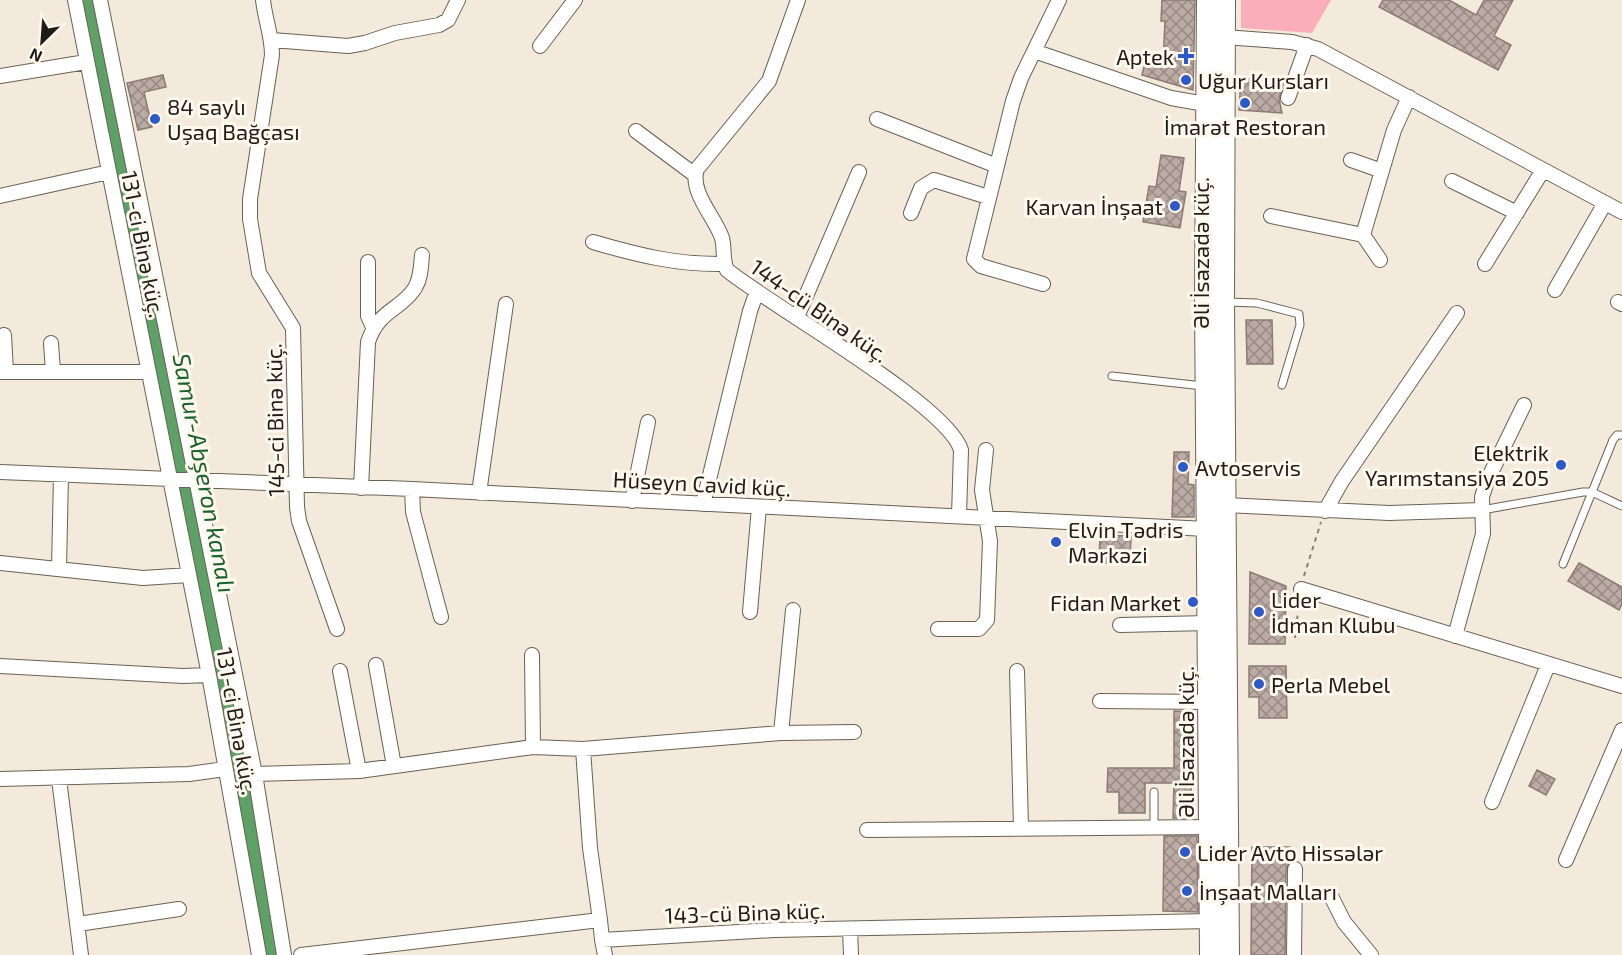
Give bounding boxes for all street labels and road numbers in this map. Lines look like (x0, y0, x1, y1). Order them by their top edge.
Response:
street label: 131-ci Binə küç. (115, 168, 171, 320)
street label: Əli İsazadə küç. (1187, 177, 1215, 329)
street label: 144-cü Binə küç. (745, 253, 894, 369)
street label: 145-ci Binə küç. (260, 343, 290, 497)
street label: Hüseyn Cavid küç. (612, 465, 792, 503)
street label: 131-ci Binə küç. (210, 645, 264, 797)
street label: Əli İsazadə küç. (1172, 666, 1200, 818)
street label: 143-cü Binə küç. (664, 896, 826, 930)

